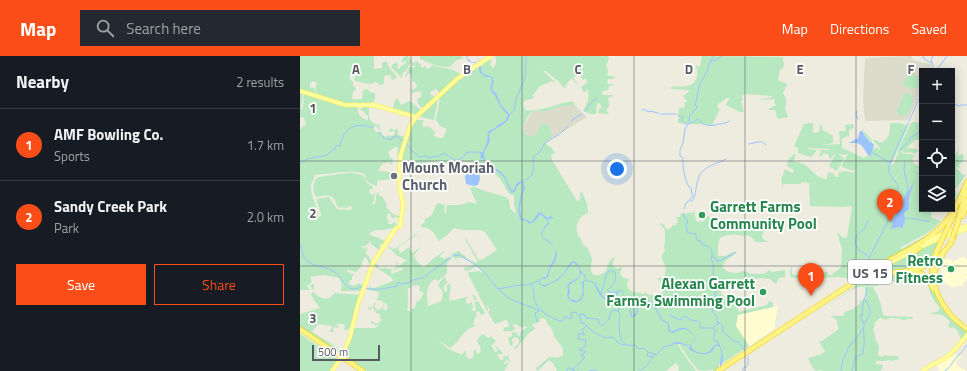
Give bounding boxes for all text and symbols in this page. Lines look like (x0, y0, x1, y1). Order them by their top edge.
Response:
search box (80, 10, 360, 46)
text: Map (20, 14, 56, 43)
icon: search (94, 17, 116, 39)
text: Search here (126, 17, 201, 40)
text: Map (782, 18, 808, 39)
text: Directions (830, 18, 889, 39)
text: Saved (911, 18, 947, 39)
text: A (352, 59, 360, 79)
text: B (463, 59, 471, 79)
text: C (574, 59, 582, 79)
text: D (685, 59, 693, 79)
text: E (796, 59, 804, 79)
text: F (908, 59, 915, 79)
map controls (919, 68, 955, 212)
button: + (919, 68, 955, 104)
text: Nearby (16, 69, 69, 95)
text: 2 results (236, 72, 284, 92)
text: 1 (309, 98, 317, 118)
button: − (919, 104, 955, 140)
text: AMF Bowling Co. (54, 123, 163, 146)
text: 1 (25, 135, 33, 155)
text: 1.7 km (247, 135, 284, 155)
button: locate (919, 140, 955, 176)
text: Sports (54, 146, 90, 166)
place label: Mount Moriah Church (402, 156, 494, 196)
your location (607, 159, 627, 179)
marker: Mount Moriah Church (389, 171, 399, 181)
button: layers (919, 176, 955, 212)
pin: 2 (877, 189, 903, 222)
text: Sandy Creek Park (54, 195, 167, 218)
place label: Garrett Farms Community Pool (710, 195, 817, 235)
text: 2 (309, 203, 317, 223)
text: 2 (25, 207, 33, 227)
text: 2.0 km (247, 207, 284, 227)
marker: Garrett Farms Community Pool (697, 210, 707, 220)
text: Park (54, 218, 79, 238)
place label: Retro Fitness (896, 249, 943, 289)
road number: US 15 (848, 260, 892, 284)
pin: 1 (798, 263, 824, 296)
button: Save (16, 264, 146, 305)
button: Share (154, 264, 284, 305)
marker: Retro Fitness (946, 264, 956, 274)
place label: Alexan Garrett Farms, Swimming Pool (606, 272, 756, 312)
marker: Alexan Garrett Farms, Swimming Pool (758, 287, 768, 297)
text: 3 (309, 308, 317, 328)
scale bar (312, 343, 380, 362)
text: 500 m (318, 344, 348, 360)

